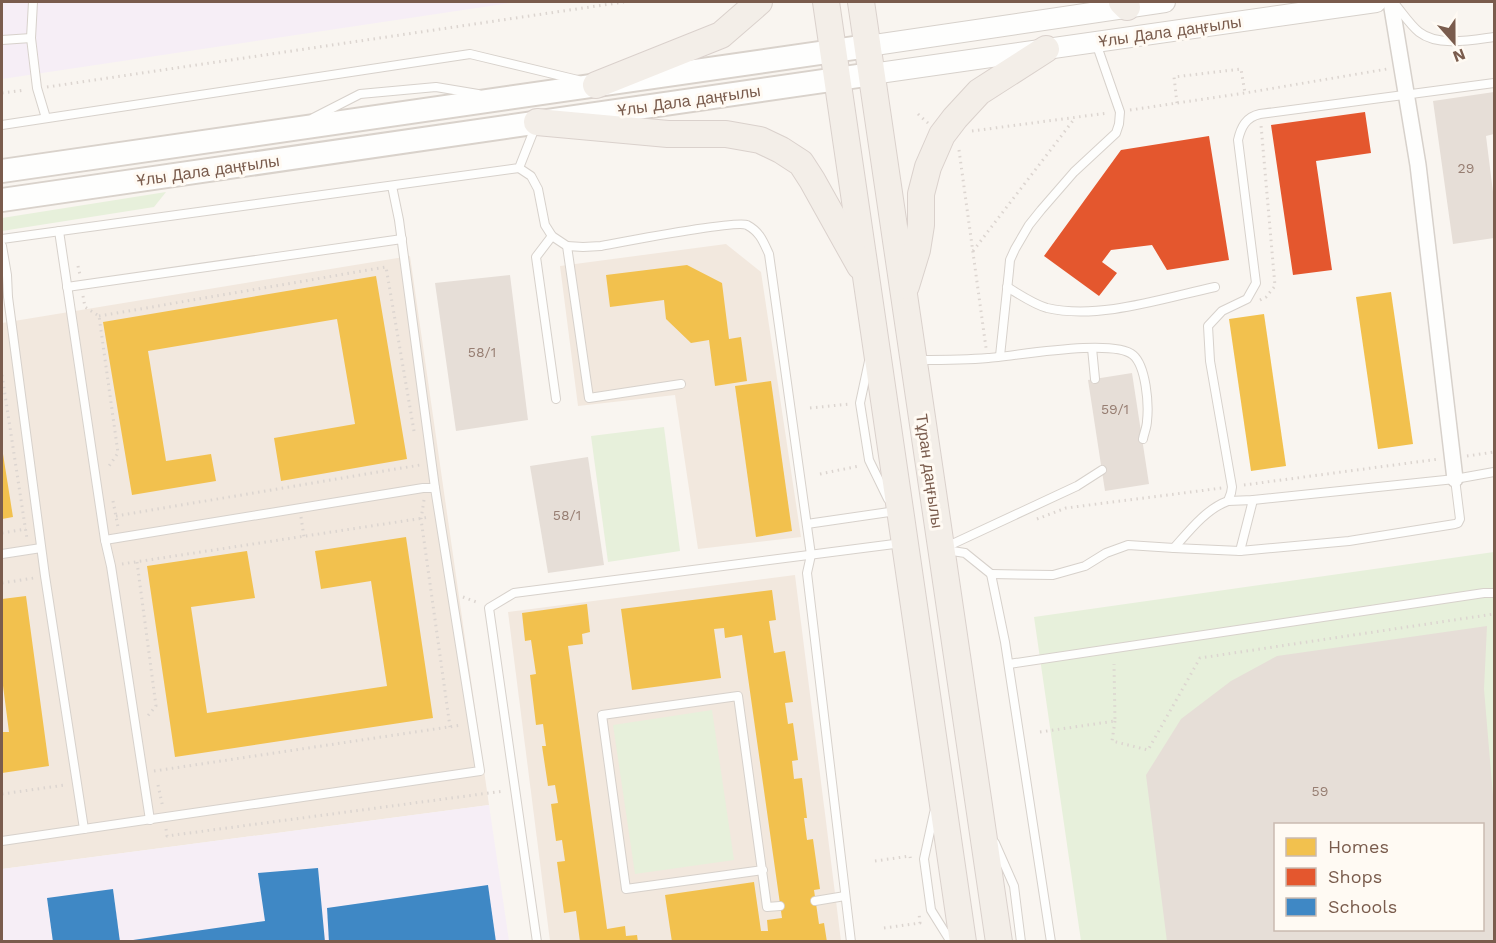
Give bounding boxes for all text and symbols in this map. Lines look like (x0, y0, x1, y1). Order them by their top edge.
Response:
street label: Ұлы Дала даңғылы (1098, 12, 1243, 51)
north arrow (1424, 12, 1484, 72)
text: N (1450, 45, 1468, 67)
street label: Ұлы Дала даңғылы (617, 81, 762, 120)
street label: Ұлы Дала даңғылы (136, 151, 281, 190)
house number: 29 (1458, 160, 1474, 176)
house number: 58/1 (468, 344, 496, 360)
house number: 59/1 (1101, 401, 1129, 417)
street label: Тұран даңғылы (912, 413, 947, 529)
house number: 58/1 (553, 507, 581, 523)
house number: 59 (1312, 783, 1328, 799)
legend (1274, 823, 1484, 931)
text: Homes (1328, 836, 1389, 857)
text: Shops (1328, 866, 1382, 887)
text: Schools (1328, 896, 1397, 917)

